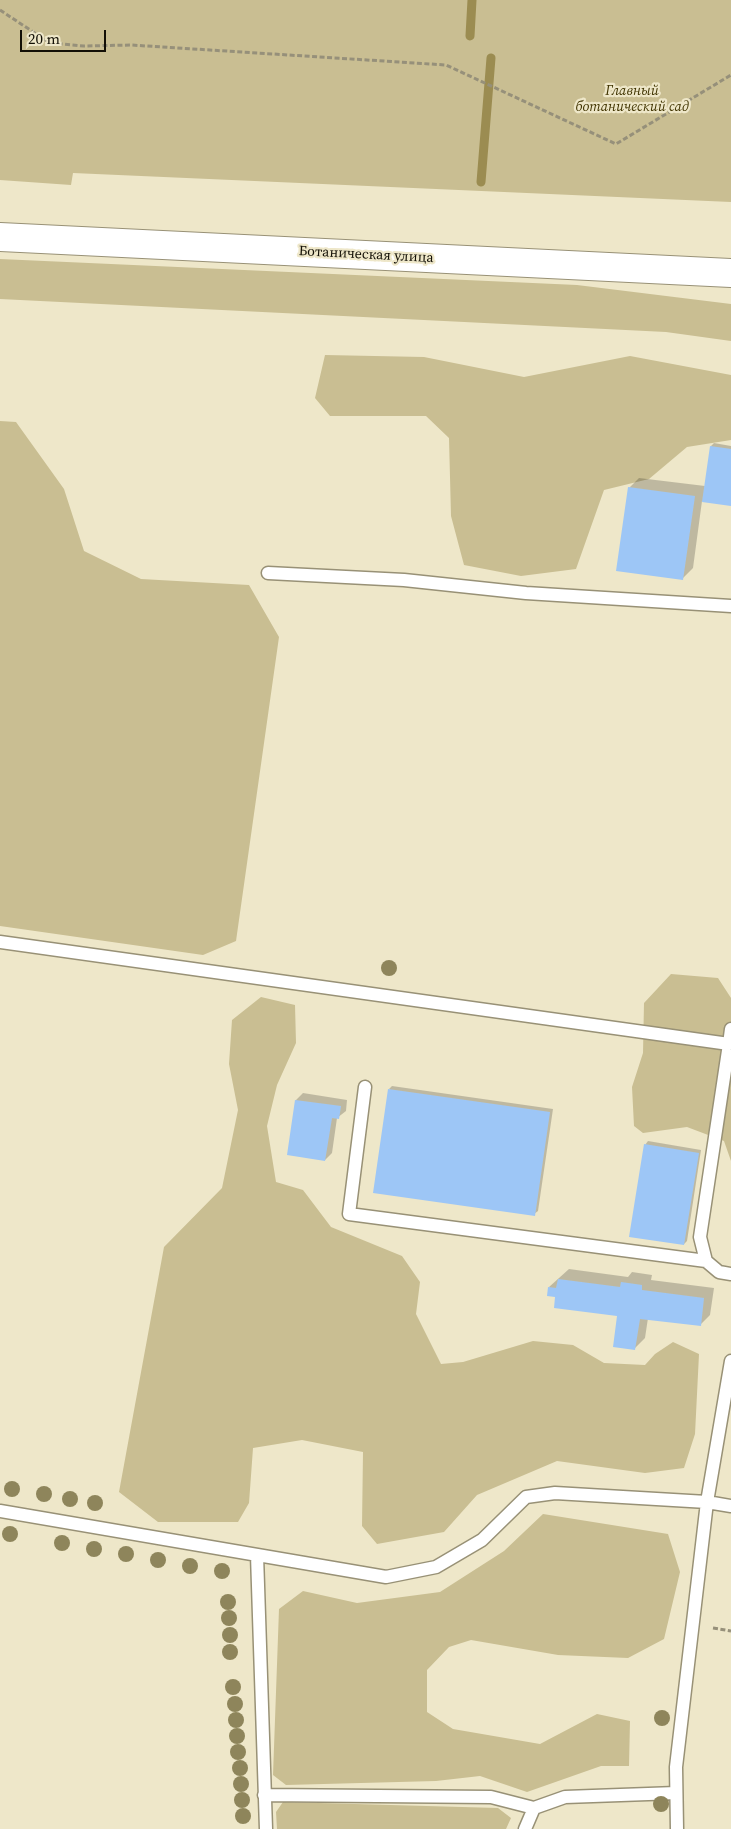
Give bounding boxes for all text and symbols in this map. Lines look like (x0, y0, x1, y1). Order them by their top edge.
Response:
scale bar (22, 20, 109, 52)
text: 20 m (28, 28, 60, 49)
park label: Главный ботанический сад (575, 83, 689, 115)
street label: Ботаническая улица (298, 243, 434, 267)

